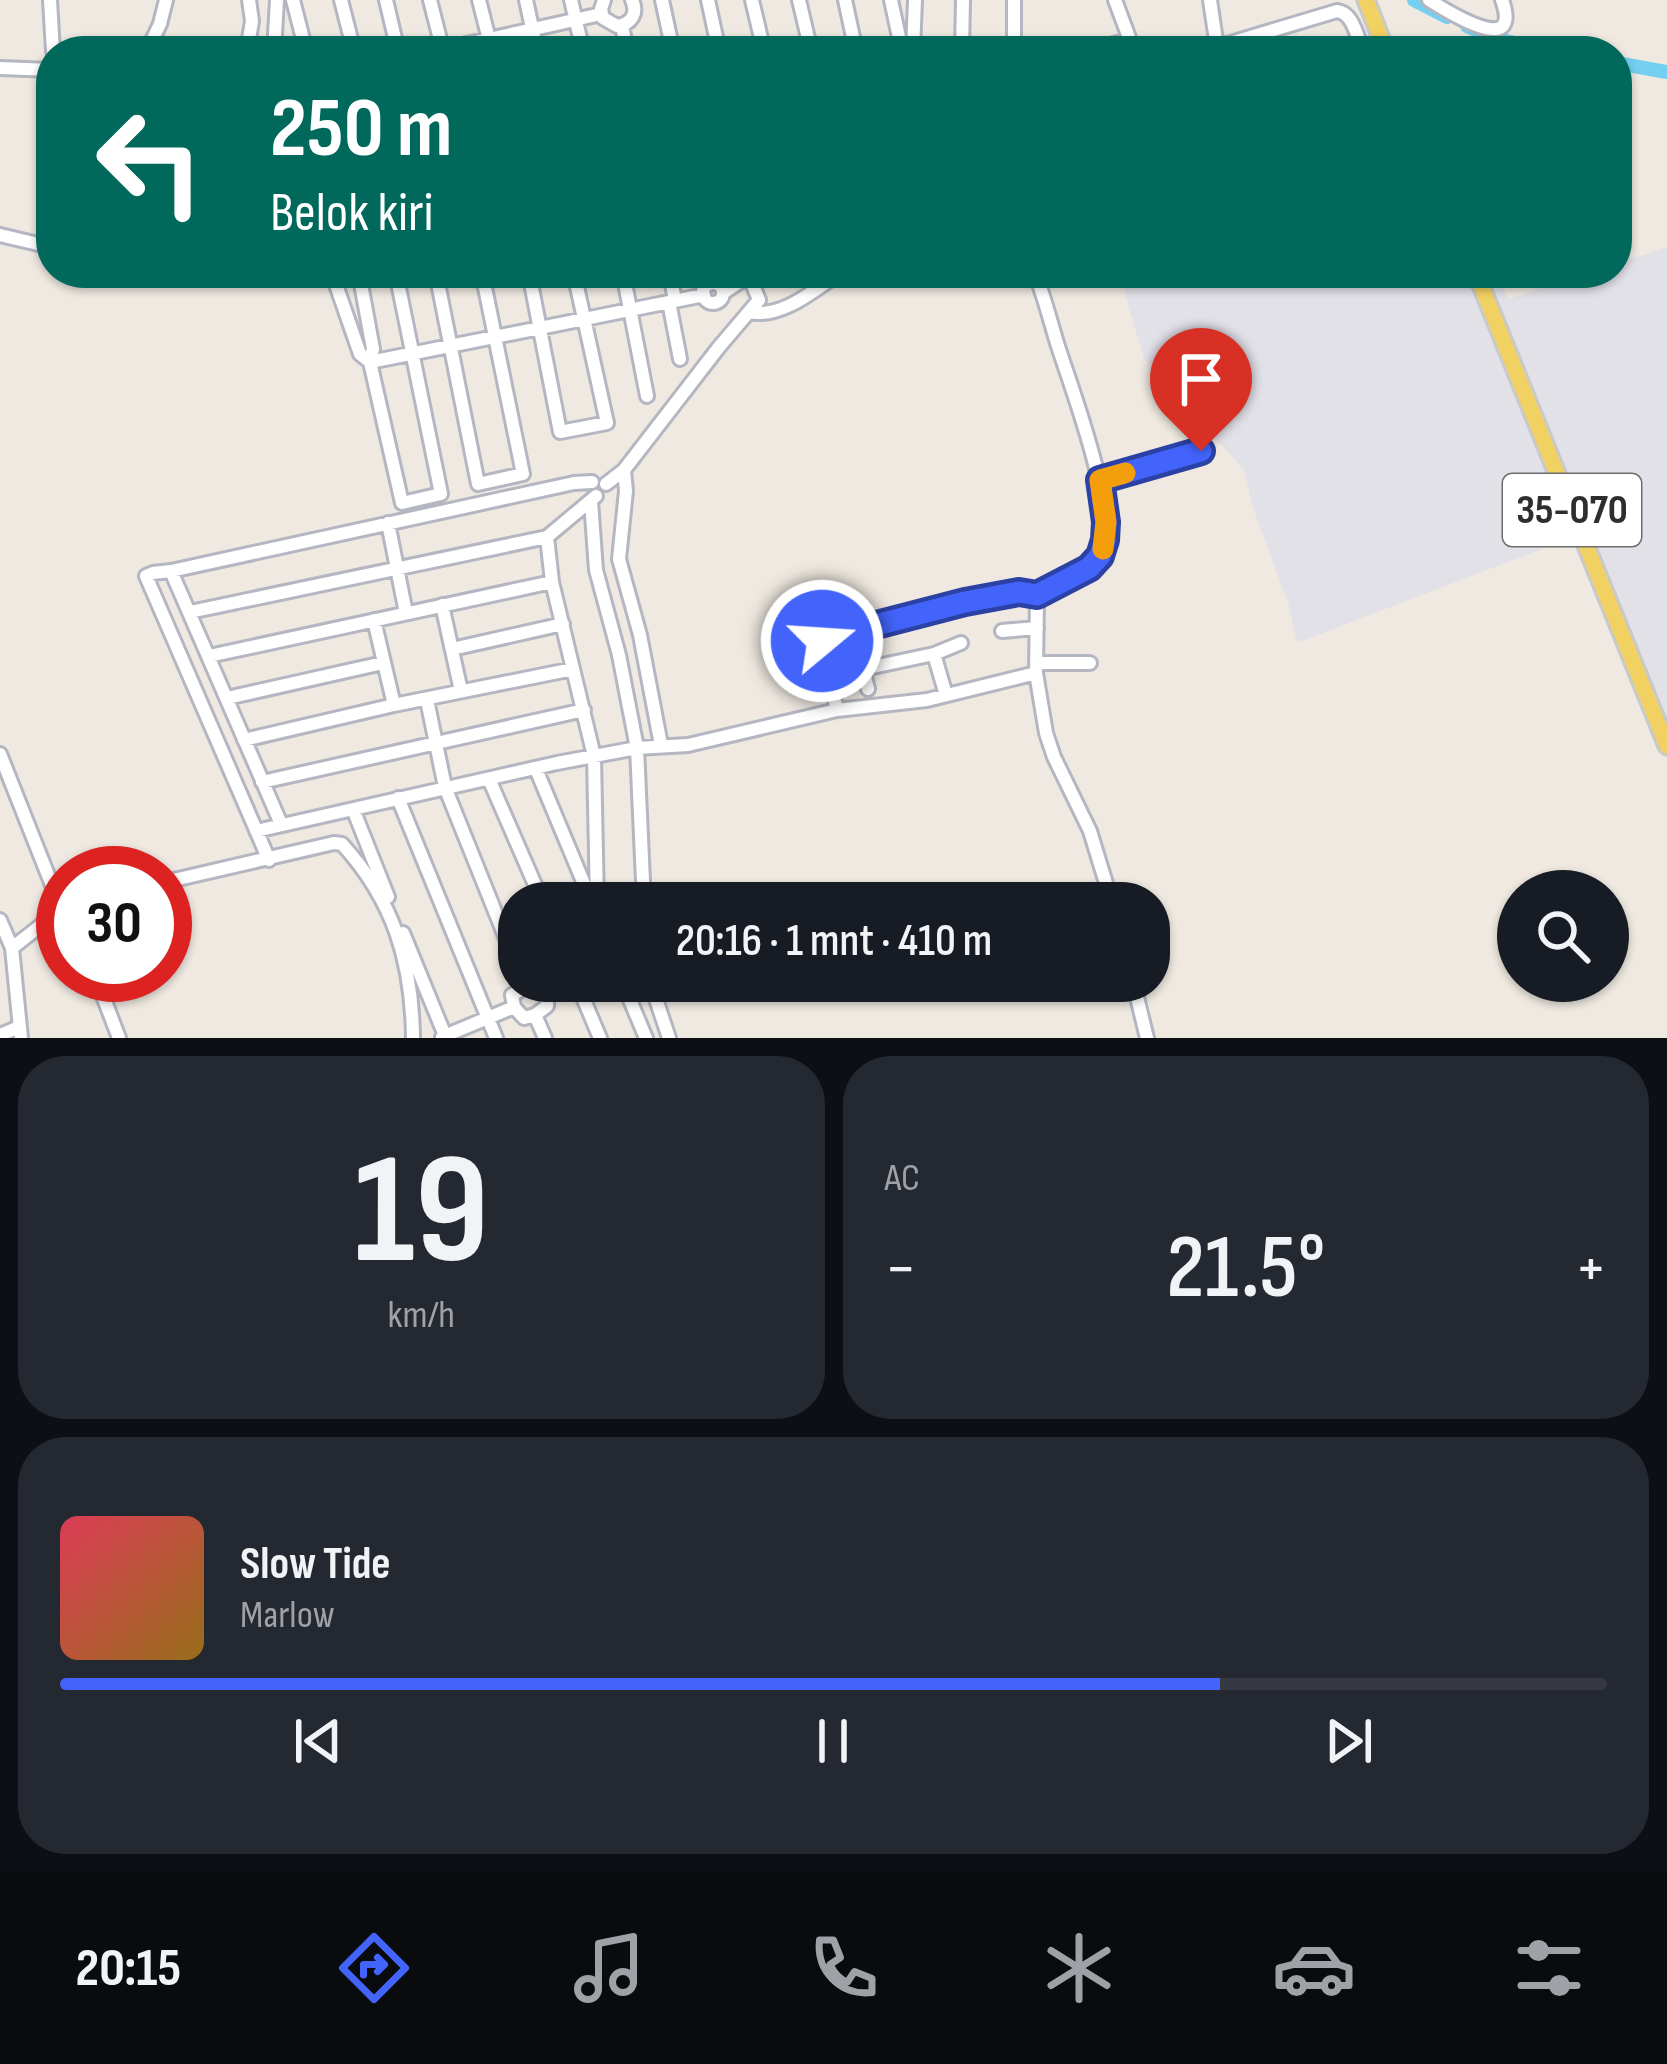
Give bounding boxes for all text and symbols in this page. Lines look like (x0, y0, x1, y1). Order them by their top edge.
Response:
text: 250 m (270, 79, 452, 180)
icon: left (72, 84, 228, 240)
text: Belok kiri (270, 181, 434, 246)
pin (1150, 328, 1252, 451)
icon: arrive (1168, 346, 1234, 412)
road number: 35-070 (1503, 474, 1641, 546)
position arrow (759, 578, 885, 704)
speed limit sign: 30 (36, 846, 192, 1002)
map controls (1497, 870, 1629, 1002)
button: search (1497, 870, 1629, 1002)
text: 20:16 · 1 mnt · 410 m (676, 914, 992, 969)
text: 19 (354, 1120, 489, 1307)
text: AC (885, 1155, 920, 1202)
text: 21.5° (1166, 1215, 1325, 1323)
text: − (885, 1230, 917, 1309)
text: + (1575, 1230, 1607, 1309)
text: km/h (388, 1292, 455, 1339)
text: Slow Tide (240, 1537, 391, 1592)
text: Marlow (240, 1592, 335, 1639)
icon: previous (285, 1708, 351, 1774)
icon: pause (800, 1708, 866, 1774)
icon: next (1316, 1708, 1382, 1774)
icon: directions (332, 1926, 416, 2010)
icon: music (567, 1926, 651, 2010)
icon: phone (802, 1926, 886, 2010)
icon: climate (1037, 1926, 1121, 2010)
icon: car (1272, 1926, 1356, 2010)
icon: filters (1507, 1926, 1591, 2010)
text: 20:15 (76, 1936, 181, 2001)

